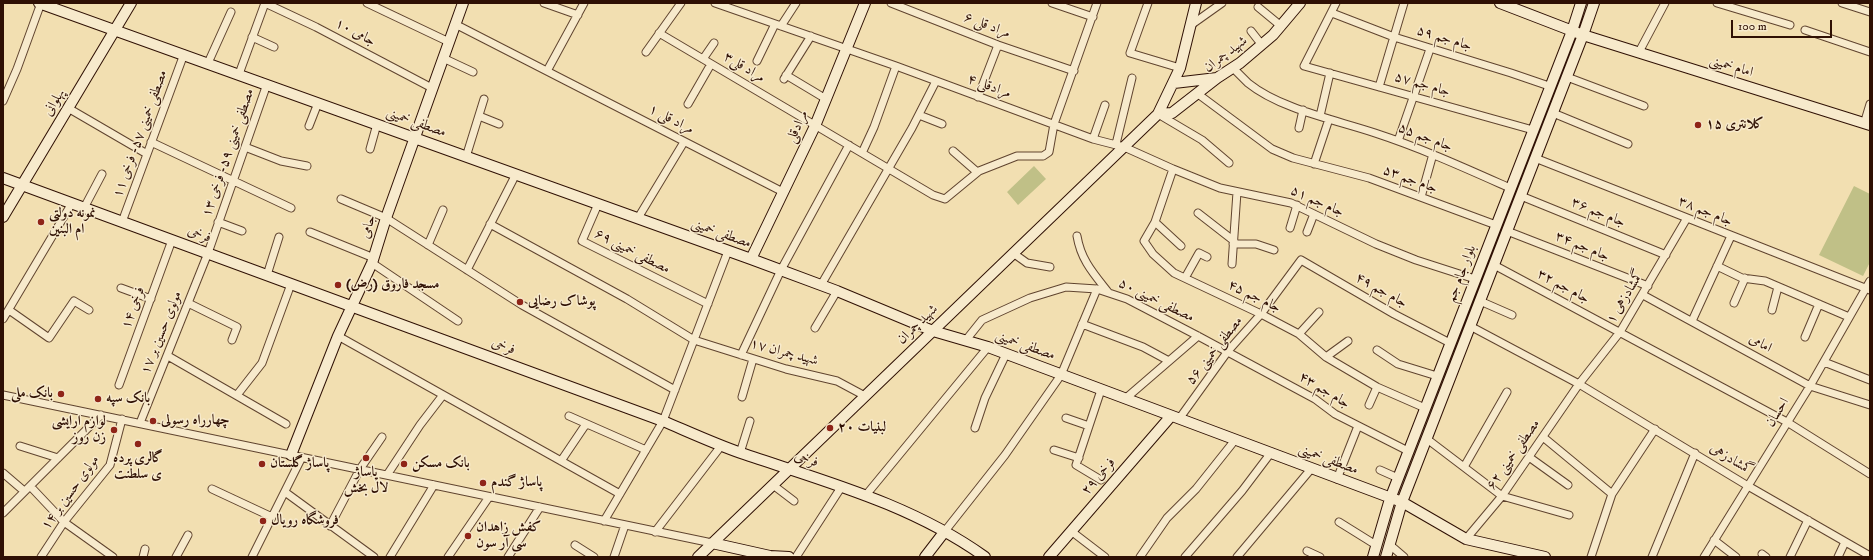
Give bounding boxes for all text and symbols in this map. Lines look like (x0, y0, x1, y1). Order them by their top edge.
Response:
street label: مراد قلی ۶ (961, 9, 1013, 43)
scale bar (1733, 12, 1834, 38)
street label: جامی ۱۰ (332, 15, 378, 51)
text: 100 m (1738, 19, 1767, 34)
street label: جام جم ۵۹ (1414, 23, 1474, 55)
street label: شهید چمران (1201, 33, 1251, 77)
street label: مراد قلی۳ (720, 49, 768, 87)
street label: امام خمینی (1707, 52, 1755, 82)
street label: مصطفی خمینی ۵۷- فرخی ۱۱ (110, 68, 172, 200)
street label: جام جم ۵۷ (1392, 69, 1452, 101)
street label: مرادقلی ۴ (965, 71, 1013, 103)
street label: پهلوانی (40, 86, 70, 120)
street label: مصطفی خمینی ۵۹- فرخی ۱۳ (199, 87, 259, 219)
street label: مراد قلی ۱ (646, 102, 696, 138)
street label: مصطفی خمینی (384, 104, 448, 142)
street label: مرادقلی (783, 108, 813, 146)
place label: کلانتری ۱۵ (1706, 117, 1764, 133)
street label: جام جم ۵۵ (1395, 120, 1455, 156)
marker: کلانتری ۱۵ (1693, 120, 1703, 130)
street label: جام جم ۵۳ (1380, 162, 1440, 198)
street label: جام جم ۵۱ (1288, 183, 1346, 221)
street label: جام جم ۳۸ (1675, 194, 1735, 230)
street label: جام جم ۳۶ (1568, 195, 1628, 231)
place label: نمونه دولتی ام البنین (49, 206, 95, 238)
street label: جامی (357, 213, 381, 241)
street label: مصطفی خمینی (689, 215, 753, 253)
marker: نمونه دولتی ام البنین (36, 217, 46, 227)
street label: فرخی (185, 223, 213, 247)
street label: مصطفی خمینی ۶۹ (592, 226, 672, 278)
street label: جام جم ۳۴ (1552, 229, 1612, 265)
street label: بلوار جام جم (1443, 243, 1481, 305)
street label: جام جم ۳۲ (1534, 266, 1592, 308)
street label: گمشادزهی ۱ (1604, 267, 1648, 327)
street label: جام جم ۴۹ (1352, 270, 1410, 312)
street label: مصطفی خمینی ۵۰ (1115, 275, 1197, 327)
place label: مسجد فاروق (رض) (346, 277, 439, 293)
street label: جام جم ۴۵ (1225, 277, 1283, 317)
marker: مسجد فاروق (رض) (333, 280, 343, 290)
street label: فرخی ۱۴ (119, 285, 149, 331)
street label: مولوی حسین بر ۱۷ (138, 289, 186, 377)
place label: پوشاک رضایی (528, 294, 595, 310)
marker: پوشاک رضایی (515, 297, 525, 307)
street label: شهید چمران (894, 301, 942, 349)
street label: مصطفی خمینی ۵۶ (1183, 313, 1247, 389)
street label: مصطفی خمینی (993, 327, 1057, 365)
street label: امامی (1746, 331, 1774, 357)
street label: فرخی (489, 335, 517, 359)
street label: شهید چمران ۱۷ (748, 336, 820, 370)
street label: جام جم ۴۳ (1295, 369, 1353, 413)
place label: بانک ملی (11, 386, 53, 402)
marker: بانک ملی (56, 389, 66, 399)
place label: بانک سپه (106, 391, 150, 407)
marker: بانک سپه (93, 394, 103, 404)
street label: احسان (1763, 395, 1793, 431)
place label: چهارراه رسولی (161, 413, 230, 429)
place label: لوازم ارایشی زن روز (52, 414, 106, 446)
marker: چهارراه رسولی (148, 416, 158, 426)
street label: مصطفی خمینی ۶۲ (1484, 417, 1544, 493)
place label: لبنیات ۲۰ (838, 420, 886, 436)
marker: لبنیات ۲۰ (825, 423, 835, 433)
marker: لوازم ارایشی زن روز (109, 425, 119, 435)
marker: گالری پرده ی سلطنت (133, 439, 143, 449)
street label: گمشادزهی (1706, 440, 1756, 480)
street label: مصطفی خمینی (1296, 441, 1360, 479)
street label: فرخی (792, 448, 820, 472)
place label: گالری پرده ی سلطنت (113, 451, 163, 484)
street label: مولوی حسین بر ۱۴ (38, 452, 104, 534)
marker: پاساژ لال بخش (361, 453, 371, 463)
street label: فرخی ۲۹ (1078, 455, 1120, 499)
place label: پاساژ گلستان (270, 456, 329, 472)
place label: بانک مسکن (412, 456, 470, 472)
marker: پاساژ گلستان (257, 459, 267, 469)
marker: بانک مسکن (399, 459, 409, 469)
place label: پاساژ لال بخش (344, 465, 388, 498)
place label: پاساژ گندم (491, 475, 542, 491)
marker: پاساژ گندم (478, 478, 488, 488)
place label: فروشگاه رویال (271, 513, 339, 529)
marker: فروشگاه رویال (258, 516, 268, 526)
place label: کفش زاهدان سی آر سون (476, 520, 541, 552)
marker: کفش زاهدان سی آر سون (463, 531, 473, 541)

